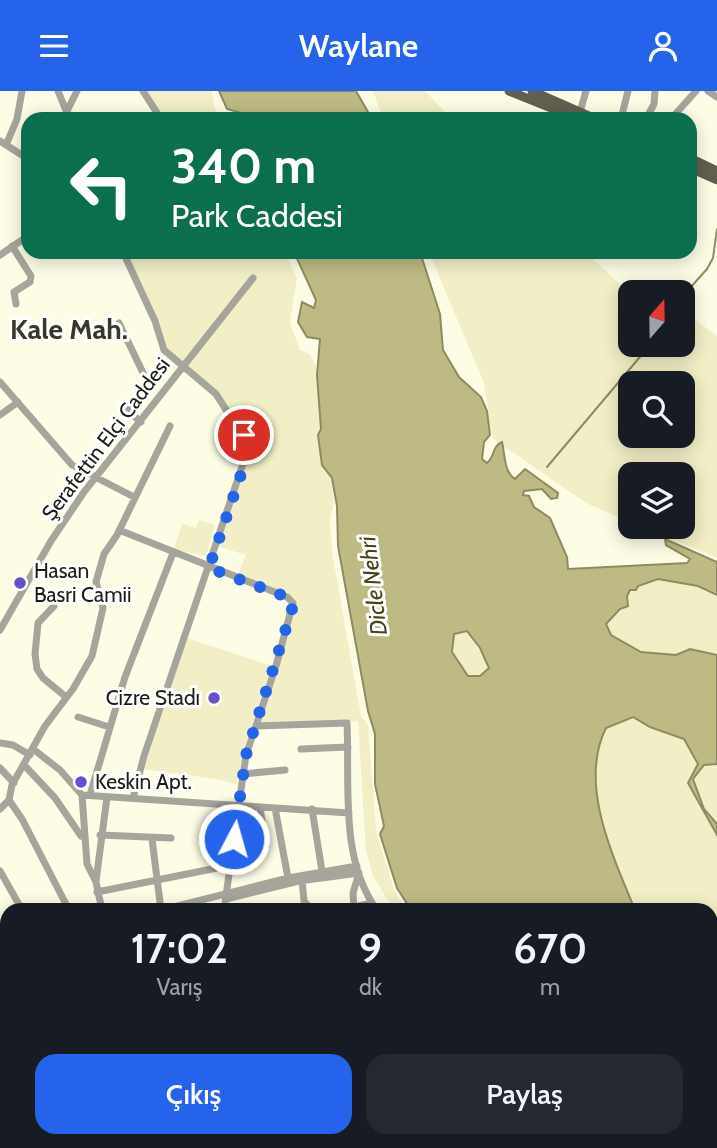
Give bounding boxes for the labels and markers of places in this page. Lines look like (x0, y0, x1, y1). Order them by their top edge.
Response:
pin (214, 405, 274, 465)
place label: Hasan Basri Camii (34, 558, 131, 607)
marker: Hasan Basri Camii (12, 575, 28, 591)
place label: Cizre Stadı (106, 685, 200, 710)
marker: Cizre Stadı (206, 690, 222, 706)
place label: Keskin Apt. (95, 769, 192, 794)
marker: Keskin Apt. (73, 774, 89, 790)

